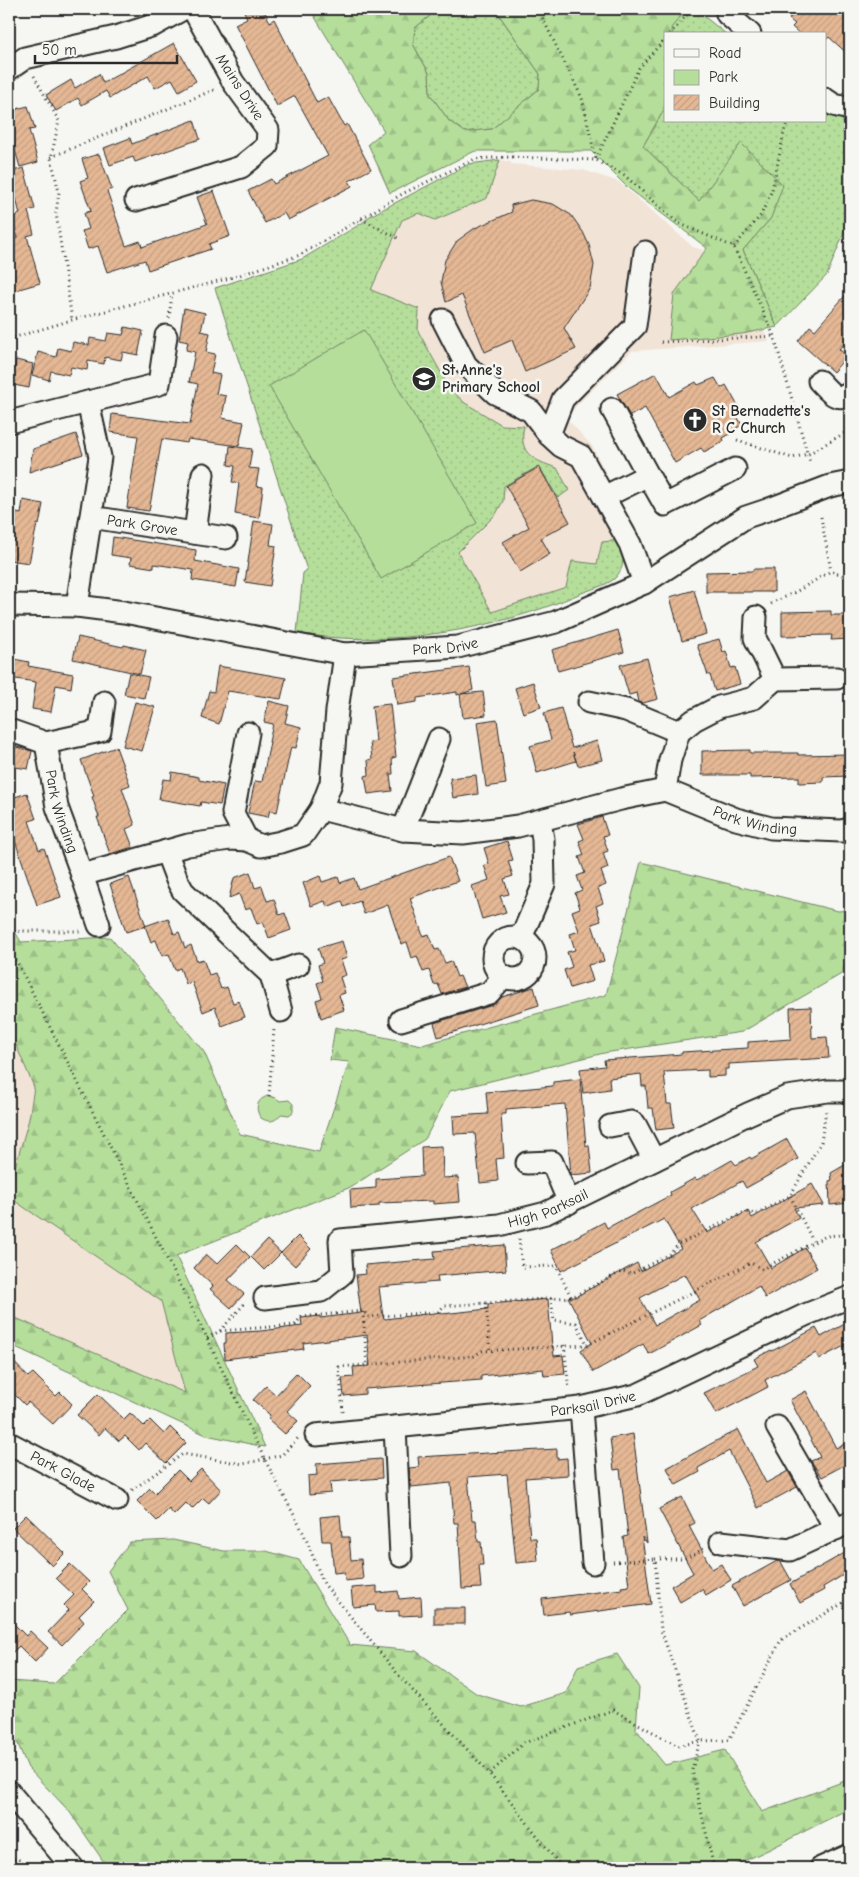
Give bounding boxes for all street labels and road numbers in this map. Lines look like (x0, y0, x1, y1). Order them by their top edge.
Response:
street label: Mains Drive (212, 50, 268, 124)
street label: Park Grove (106, 511, 180, 539)
street label: Park Drive (412, 633, 481, 659)
street label: Park Winding (42, 768, 82, 856)
street label: Park Winding (711, 802, 798, 838)
street label: High Parksail (506, 1185, 591, 1231)
street label: Parksail Drive (549, 1386, 638, 1420)
street label: Park Glade (27, 1447, 99, 1496)

